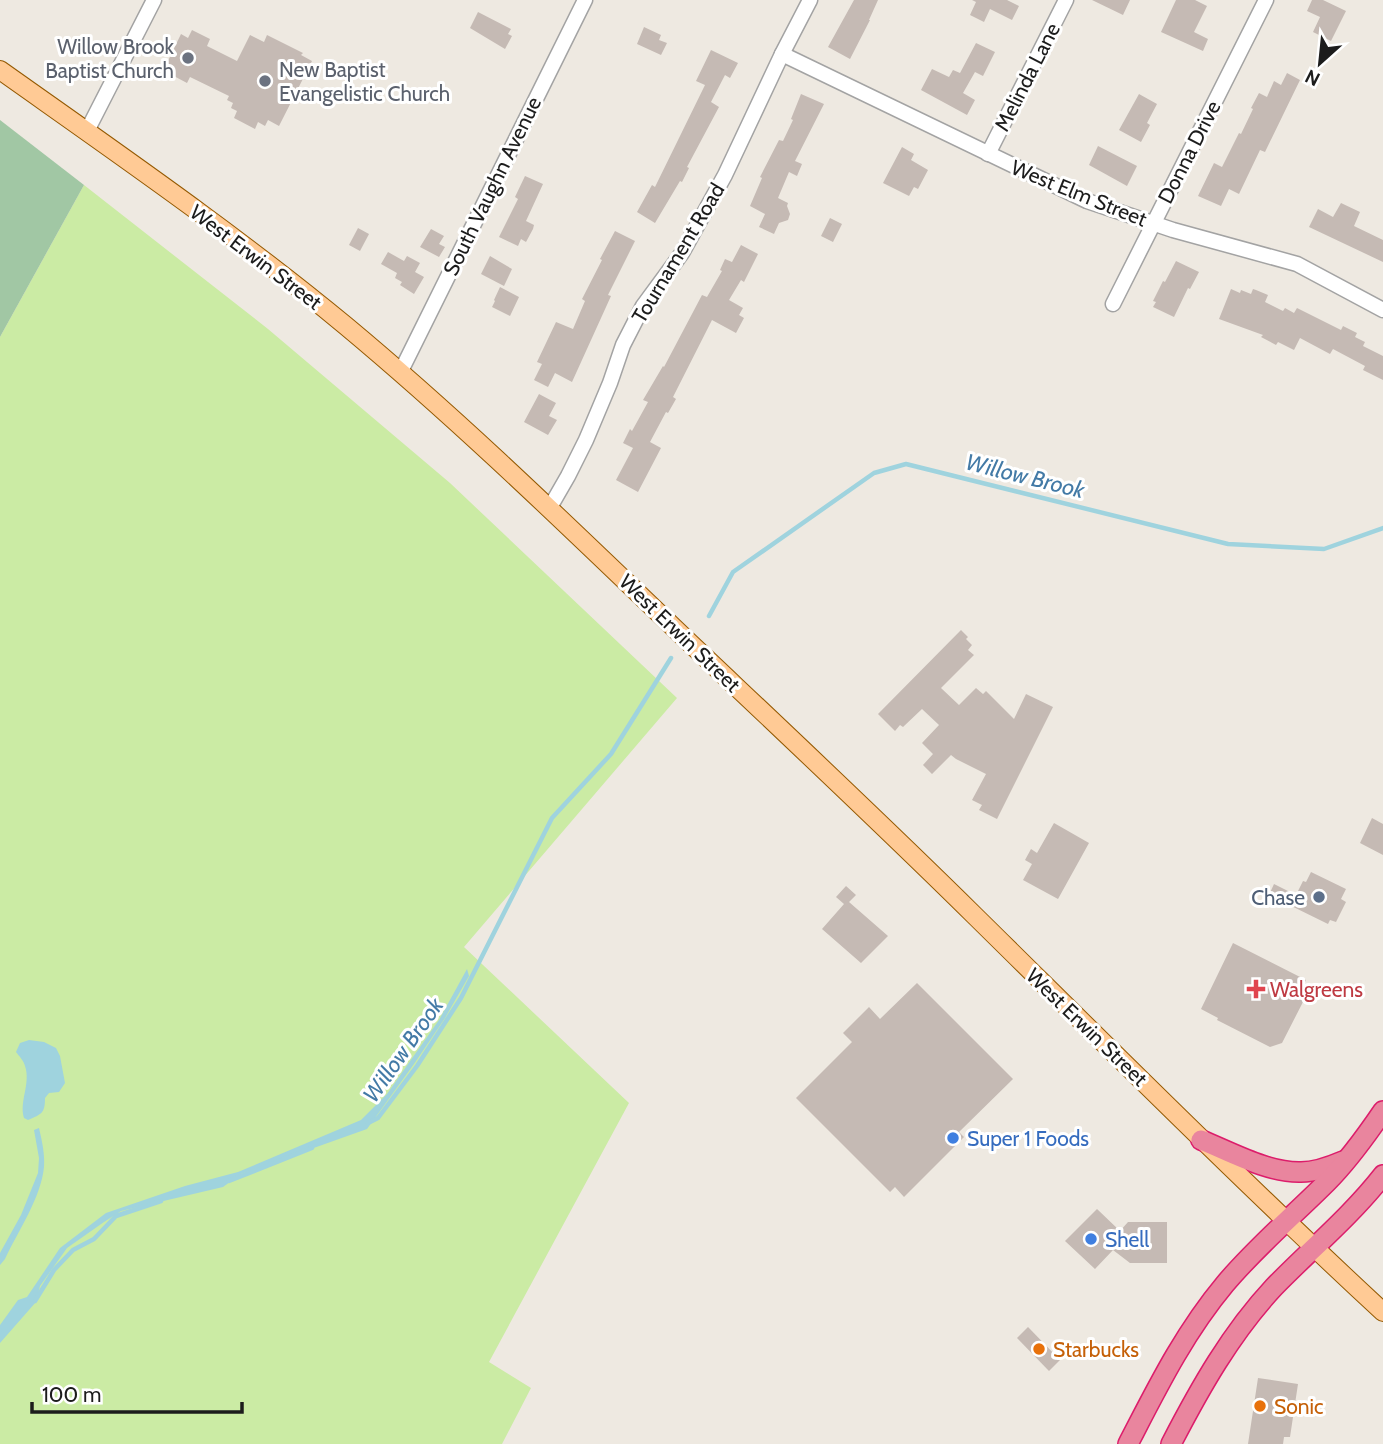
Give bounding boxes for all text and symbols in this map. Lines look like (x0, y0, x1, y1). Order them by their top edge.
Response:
street label: Melinda Lane (989, 18, 1065, 135)
north arrow (1285, 28, 1355, 98)
place label: Willow Brook Baptist Church (45, 34, 175, 83)
marker: Willow Brook Baptist Church (180, 50, 196, 66)
place label: New Baptist Evangelistic Church (279, 57, 450, 106)
text: N (1301, 64, 1324, 91)
marker: New Baptist Evangelistic Church (257, 73, 273, 89)
street label: South Vaughn Avenue (438, 92, 546, 280)
street label: Donna Drive (1152, 96, 1226, 208)
street label: West Elm Street (1008, 154, 1150, 232)
street label: Tournament Road (626, 179, 730, 327)
street label: West Erwin Street (185, 199, 327, 315)
water label: Willow Brook (963, 448, 1088, 505)
street label: West Erwin Street (614, 569, 746, 697)
place label: Chase (1251, 885, 1305, 910)
marker: Chase (1311, 889, 1327, 905)
street label: West Erwin Street (1021, 963, 1153, 1091)
place label: Walgreens (1270, 977, 1363, 1002)
marker: Walgreens (1248, 981, 1264, 997)
water label: Willow Brook (357, 991, 450, 1108)
place label: Super 1 Foods (967, 1126, 1089, 1151)
marker: Super 1 Foods (945, 1130, 961, 1146)
place label: Shell (1105, 1227, 1149, 1252)
marker: Shell (1083, 1231, 1099, 1247)
place label: Starbucks (1053, 1337, 1139, 1362)
marker: Starbucks (1031, 1341, 1047, 1357)
scale bar (32, 1370, 242, 1414)
text: 100 m (42, 1382, 101, 1407)
place label: Sonic (1274, 1394, 1324, 1419)
marker: Sonic (1252, 1398, 1268, 1414)

